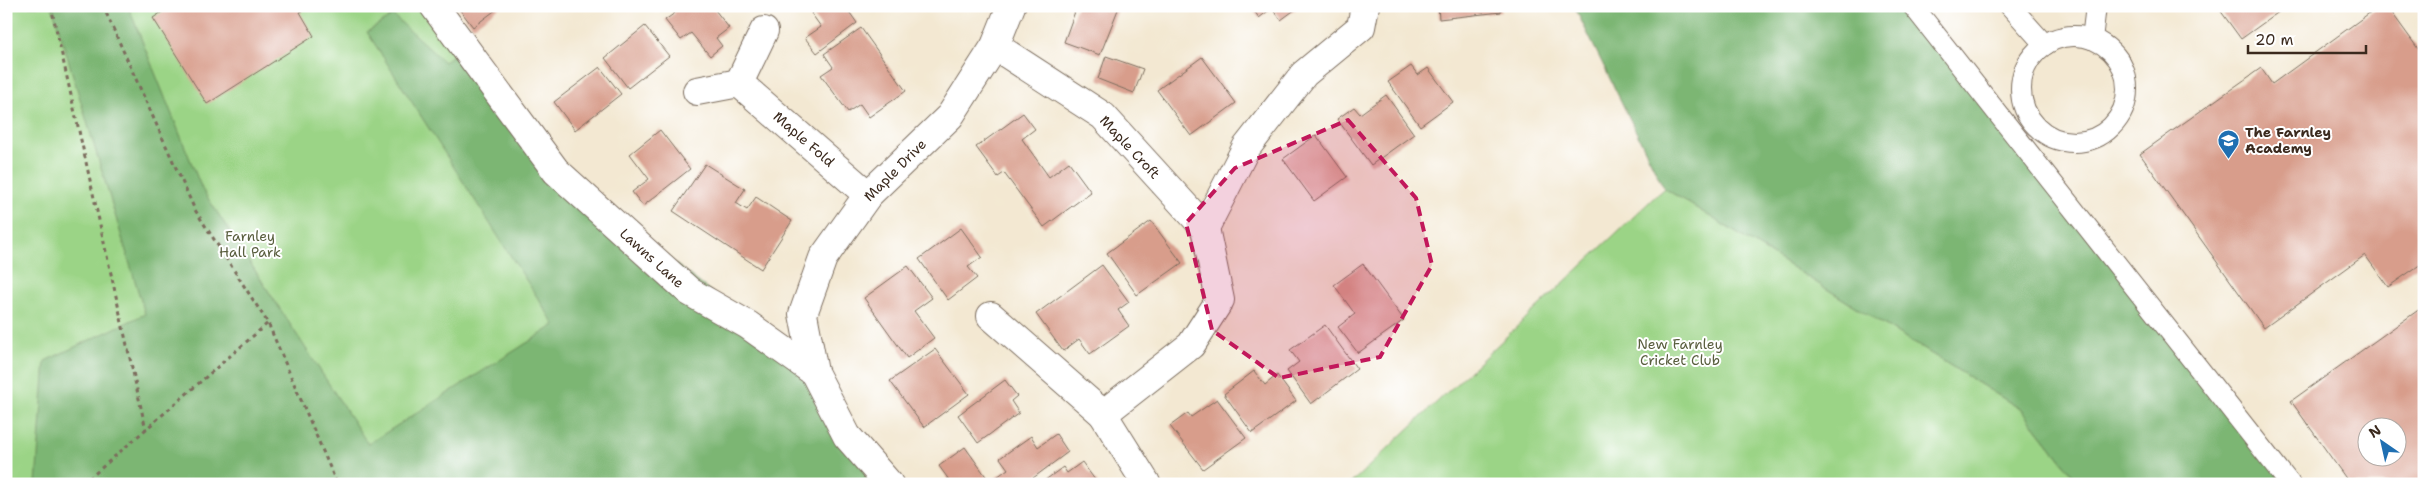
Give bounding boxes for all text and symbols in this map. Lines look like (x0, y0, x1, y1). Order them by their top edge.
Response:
scale bar (2248, 22, 2365, 54)
text: 20 m (2255, 30, 2294, 50)
street label: Maple Fold (770, 107, 838, 171)
street label: Maple Croft (1096, 112, 1164, 182)
place label: The Farnley Academy (2245, 123, 2331, 157)
school or university icon: The Farnley Academy (2217, 128, 2241, 159)
street label: Maple Drive (860, 135, 930, 205)
street label: Lawns Lane (616, 224, 688, 292)
park label: Farnley Hall Park (219, 227, 281, 261)
park label: New Farnley Cricket Club (1637, 335, 1723, 369)
north arrow (2358, 418, 2408, 468)
text: N (2365, 421, 2384, 442)

